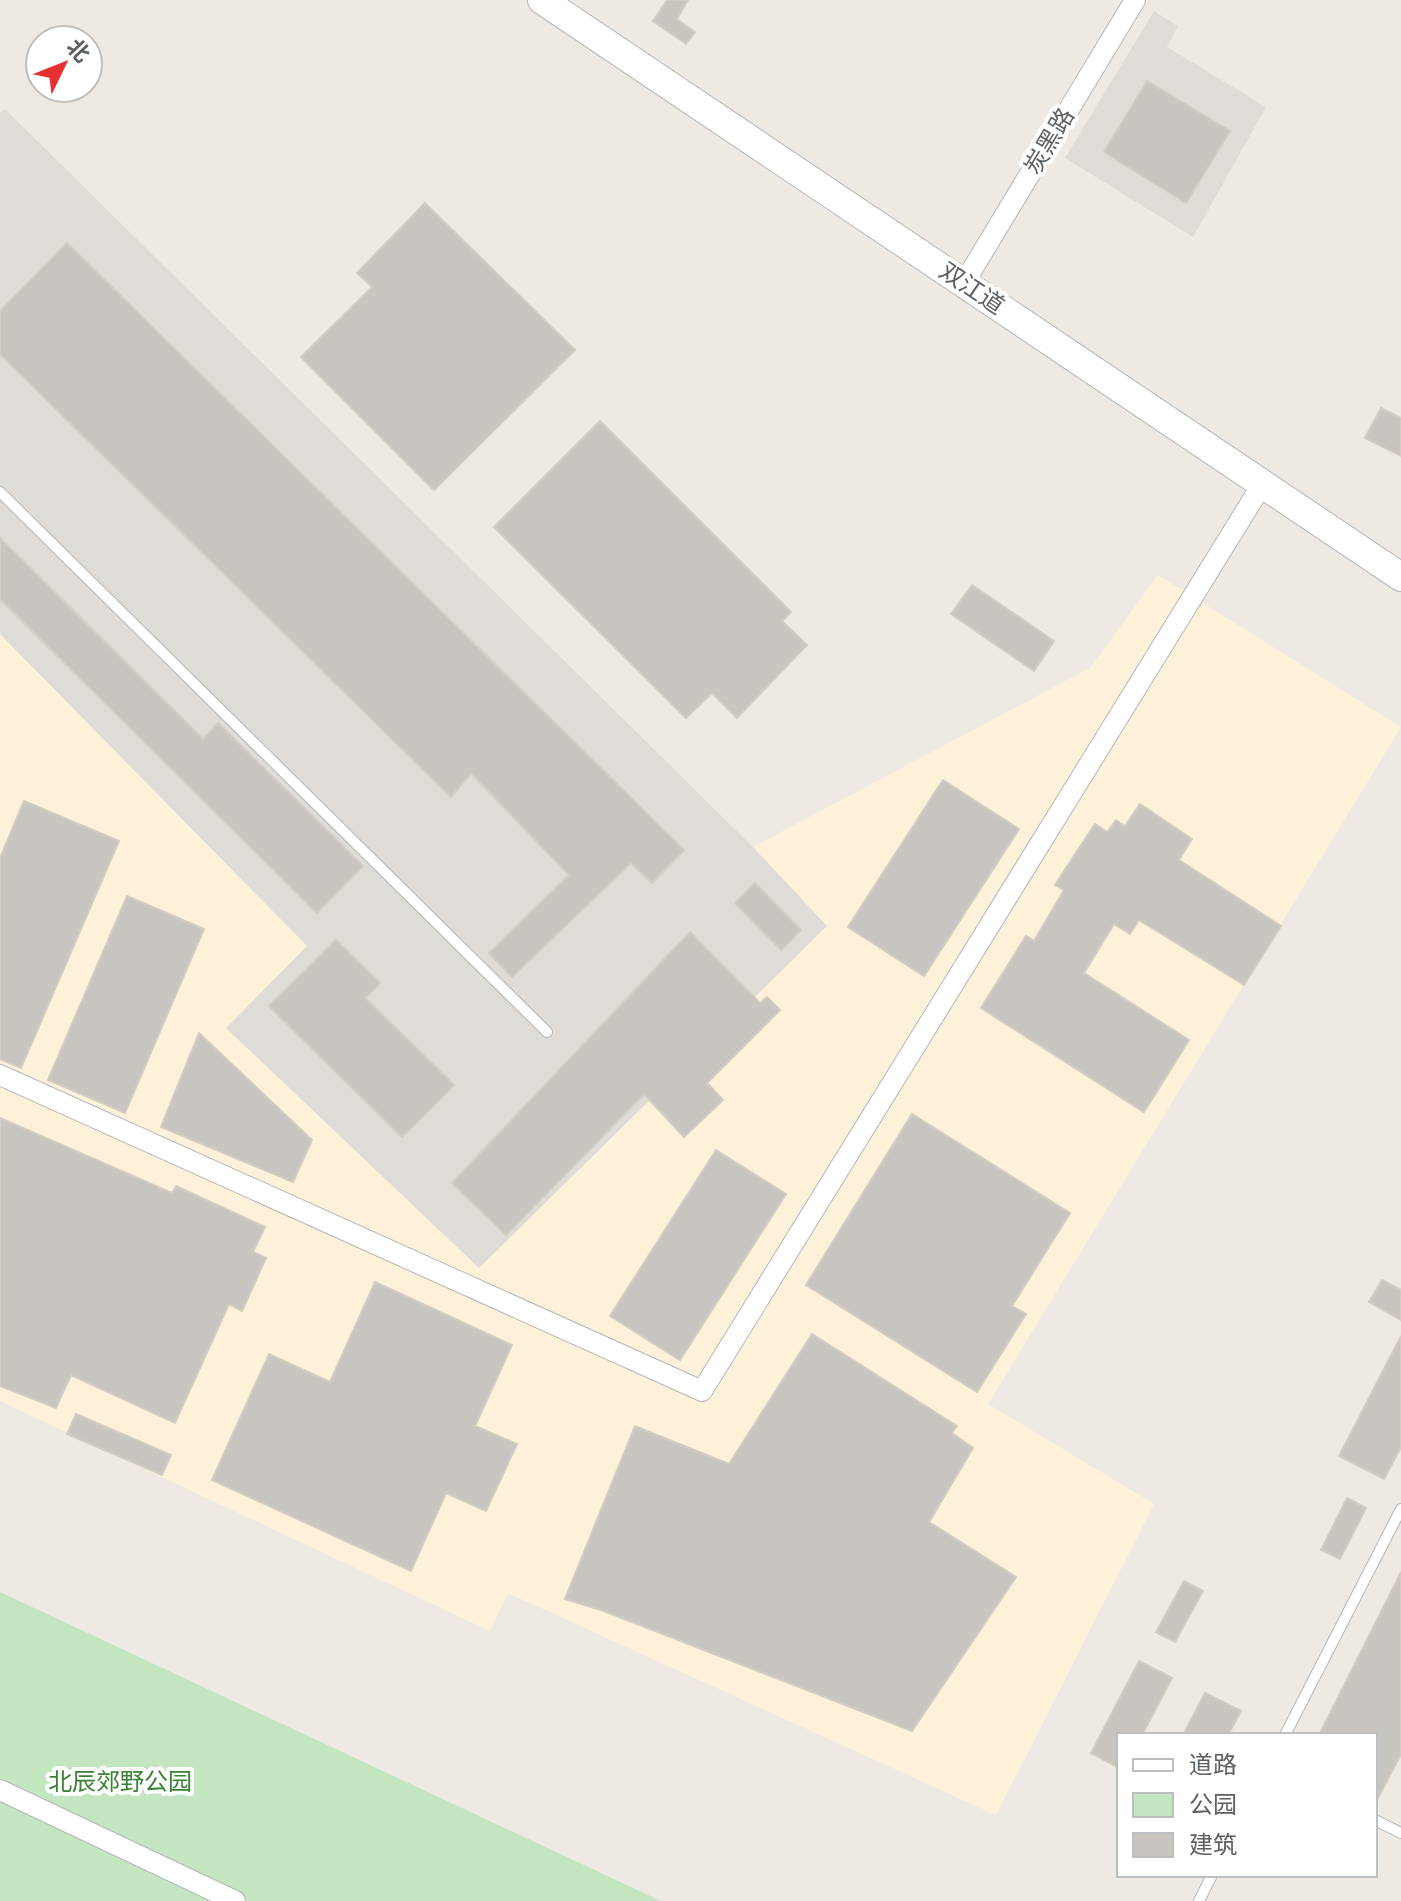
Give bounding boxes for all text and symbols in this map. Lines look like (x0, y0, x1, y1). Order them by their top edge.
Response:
north arrow (24, 24, 104, 104)
text: 北 (62, 33, 96, 67)
street label: 炭黑路 (1019, 103, 1079, 179)
street label: 双江道 (935, 257, 1009, 319)
legend (1117, 1733, 1377, 1877)
text: 道路 (1189, 1751, 1237, 1778)
park label: 北辰郊野公园 (48, 1768, 192, 1795)
text: 公园 (1189, 1791, 1237, 1818)
text: 建筑 (1189, 1831, 1237, 1858)

